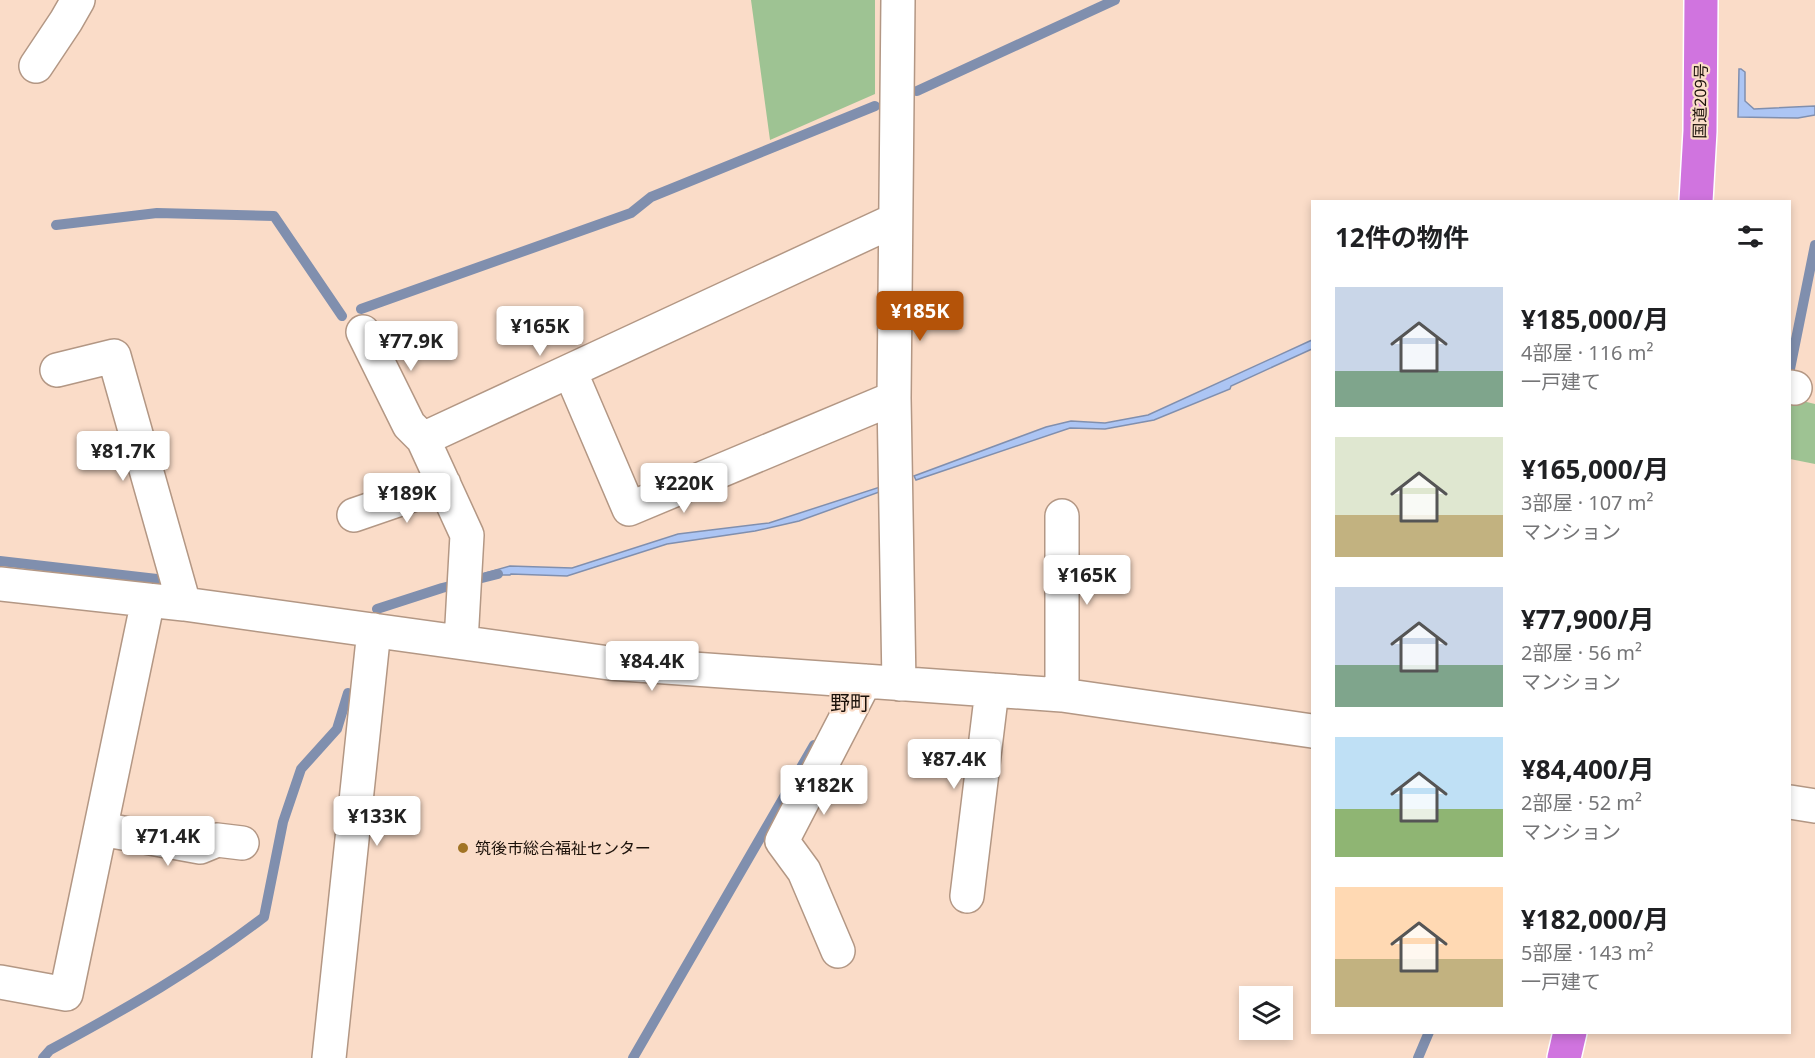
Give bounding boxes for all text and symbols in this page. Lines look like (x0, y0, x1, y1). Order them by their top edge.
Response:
street label: 国道209号 (1688, 63, 1712, 139)
text: 12件の物件 (1335, 219, 1469, 255)
icon: filters (1734, 220, 1767, 253)
pin: ¥185K (878, 291, 962, 342)
text: ¥185K (890, 297, 950, 324)
text: ¥185,000/月 (1521, 301, 1669, 337)
pin: ¥165K (498, 306, 582, 357)
icon: home (1383, 311, 1455, 383)
text: ¥165K (510, 312, 570, 339)
pin: ¥77.9K (362, 321, 460, 372)
text: ¥77.9K (379, 327, 443, 354)
text: 4部屋 · 116 m² (1521, 339, 1653, 366)
text: 一戸建て (1521, 368, 1601, 395)
pin: ¥81.7K (74, 431, 172, 482)
text: ¥81.7K (91, 437, 155, 464)
text: ¥165,000/月 (1521, 451, 1669, 487)
icon: home (1383, 461, 1455, 533)
pin: ¥220K (642, 463, 726, 514)
text: ¥220K (654, 469, 714, 496)
pin: ¥189K (365, 473, 449, 524)
text: ¥189K (377, 479, 437, 506)
text: 3部屋 · 107 m² (1521, 489, 1653, 516)
text: マンション (1521, 518, 1621, 545)
pin: ¥165K (1045, 555, 1129, 606)
text: ¥165K (1057, 561, 1117, 588)
text: ¥77,900/月 (1521, 601, 1654, 637)
icon: home (1383, 611, 1455, 683)
text: 2部屋 · 56 m² (1521, 639, 1642, 666)
pin: ¥84.4K (603, 641, 701, 692)
text: ¥84.4K (620, 647, 684, 674)
text: マンション (1521, 668, 1621, 695)
district label: 野町 (830, 689, 870, 716)
pin: ¥87.4K (905, 739, 1003, 790)
text: ¥87.4K (922, 745, 986, 772)
text: ¥84,400/月 (1521, 751, 1654, 787)
icon: home (1383, 761, 1455, 833)
pin: ¥182K (782, 765, 866, 816)
text: ¥182K (794, 771, 854, 798)
text: 2部屋 · 52 m² (1521, 789, 1642, 816)
pin: ¥133K (335, 796, 419, 847)
text: ¥133K (347, 802, 407, 829)
pin: ¥71.4K (119, 816, 217, 867)
text: マンション (1521, 818, 1621, 845)
text: ¥71.4K (136, 822, 200, 849)
place label: 筑後市総合福祉センター (475, 837, 651, 859)
marker: 筑後市総合福祉センター (456, 841, 470, 855)
text: ¥182,000/月 (1521, 901, 1669, 937)
icon: home (1383, 911, 1455, 983)
text: 5部屋 · 143 m² (1521, 939, 1653, 966)
text: 一戸建て (1521, 968, 1601, 995)
map controls (1239, 986, 1293, 1040)
button: layers (1239, 986, 1293, 1040)

